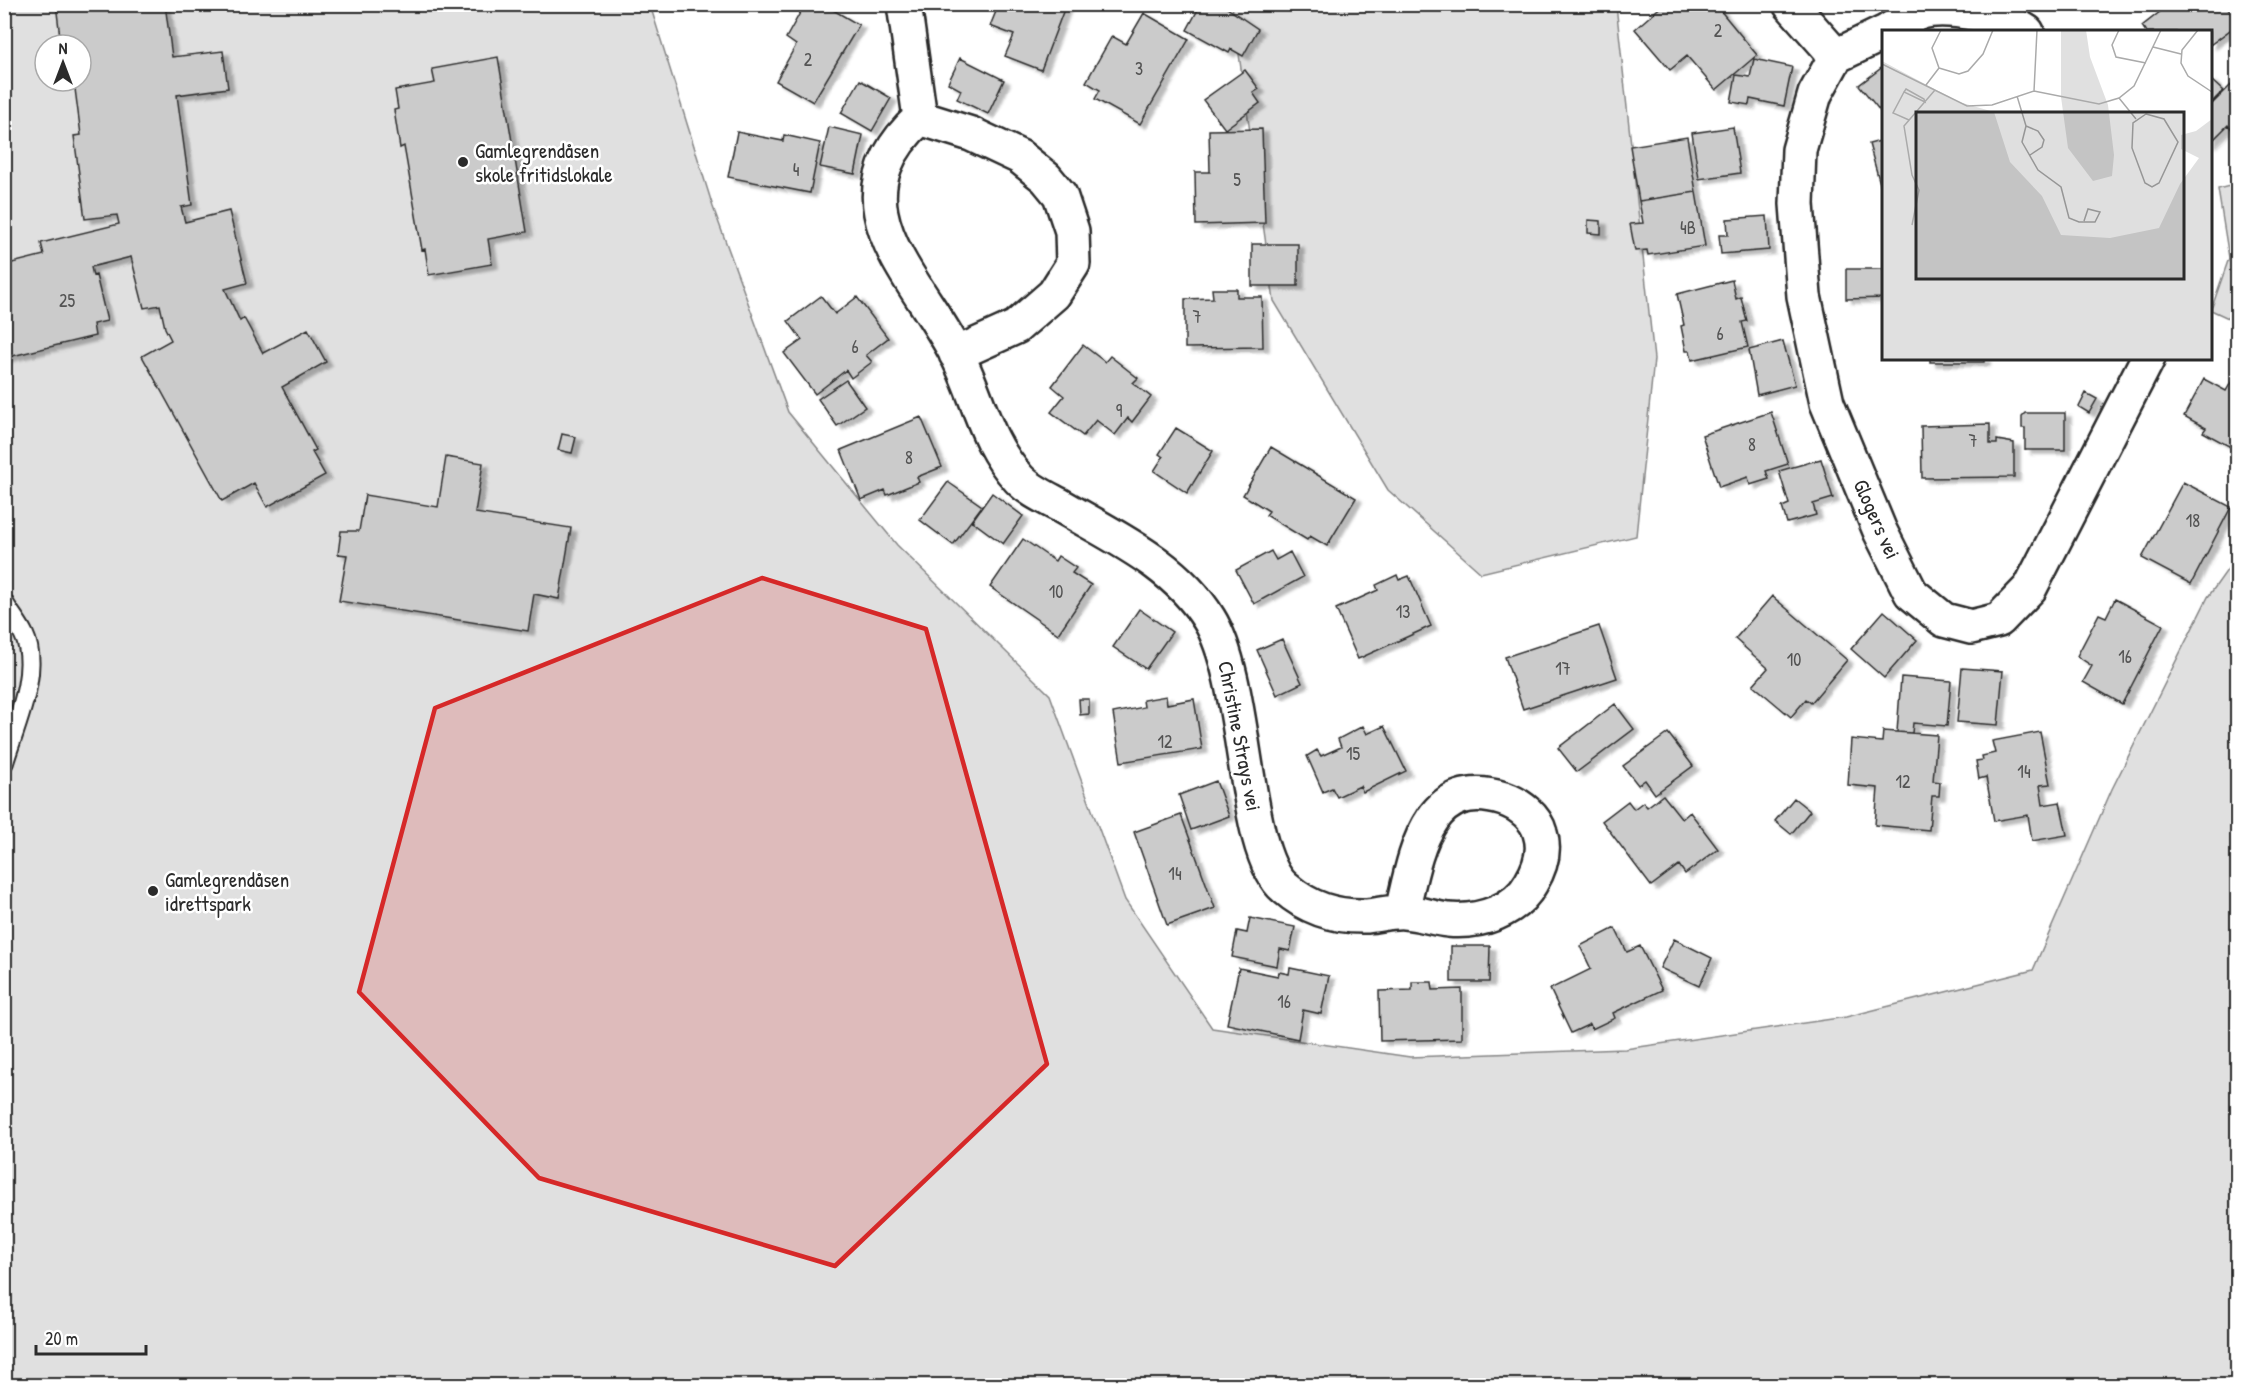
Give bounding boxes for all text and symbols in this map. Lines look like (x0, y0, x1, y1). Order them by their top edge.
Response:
house number: 2 (1714, 18, 1723, 43)
inset map (1882, 30, 2212, 360)
north arrow (33, 33, 93, 93)
text: N (59, 37, 68, 59)
house number: 2 (804, 47, 813, 72)
house number: 3 (1135, 56, 1143, 81)
place label: Gamlegrendåsen skole fritidslokale (475, 136, 613, 189)
marker: Gamlegrendåsen skole fritidslokale (456, 155, 470, 169)
house number: 4 (793, 157, 800, 182)
house number: 5 (1233, 167, 1241, 192)
house number: 4B (1680, 215, 1696, 240)
house number: 25 (59, 288, 75, 313)
house number: 7 (1193, 304, 1202, 329)
house number: 6 (1716, 321, 1724, 346)
house number: 6 (851, 334, 859, 359)
house number: 9 (1116, 398, 1123, 423)
house number: 7 (1969, 428, 1978, 453)
house number: 8 (1748, 432, 1756, 457)
house number: 8 (905, 445, 913, 470)
street label: Glogers vei (1847, 475, 1907, 563)
house number: 18 (2186, 508, 2200, 533)
house number: 10 (1049, 579, 1063, 604)
house number: 13 (1396, 599, 1410, 624)
house number: 16 (2118, 644, 2132, 669)
house number: 10 (1787, 647, 1801, 672)
house number: 17 (1555, 656, 1571, 681)
street label: Christine Strays vei (1211, 659, 1269, 813)
house number: 12 (1158, 729, 1173, 754)
house number: 15 (1346, 741, 1360, 766)
house number: 14 (2017, 759, 2031, 784)
house number: 12 (1896, 769, 1911, 794)
house number: 14 (1168, 861, 1182, 886)
place label: Gamlegrendåsen idrettspark (165, 865, 289, 918)
marker: Gamlegrendåsen idrettspark (146, 884, 160, 898)
house number: 16 (1277, 989, 1291, 1014)
scale bar (36, 1318, 146, 1356)
text: 20 m (45, 1326, 78, 1351)

